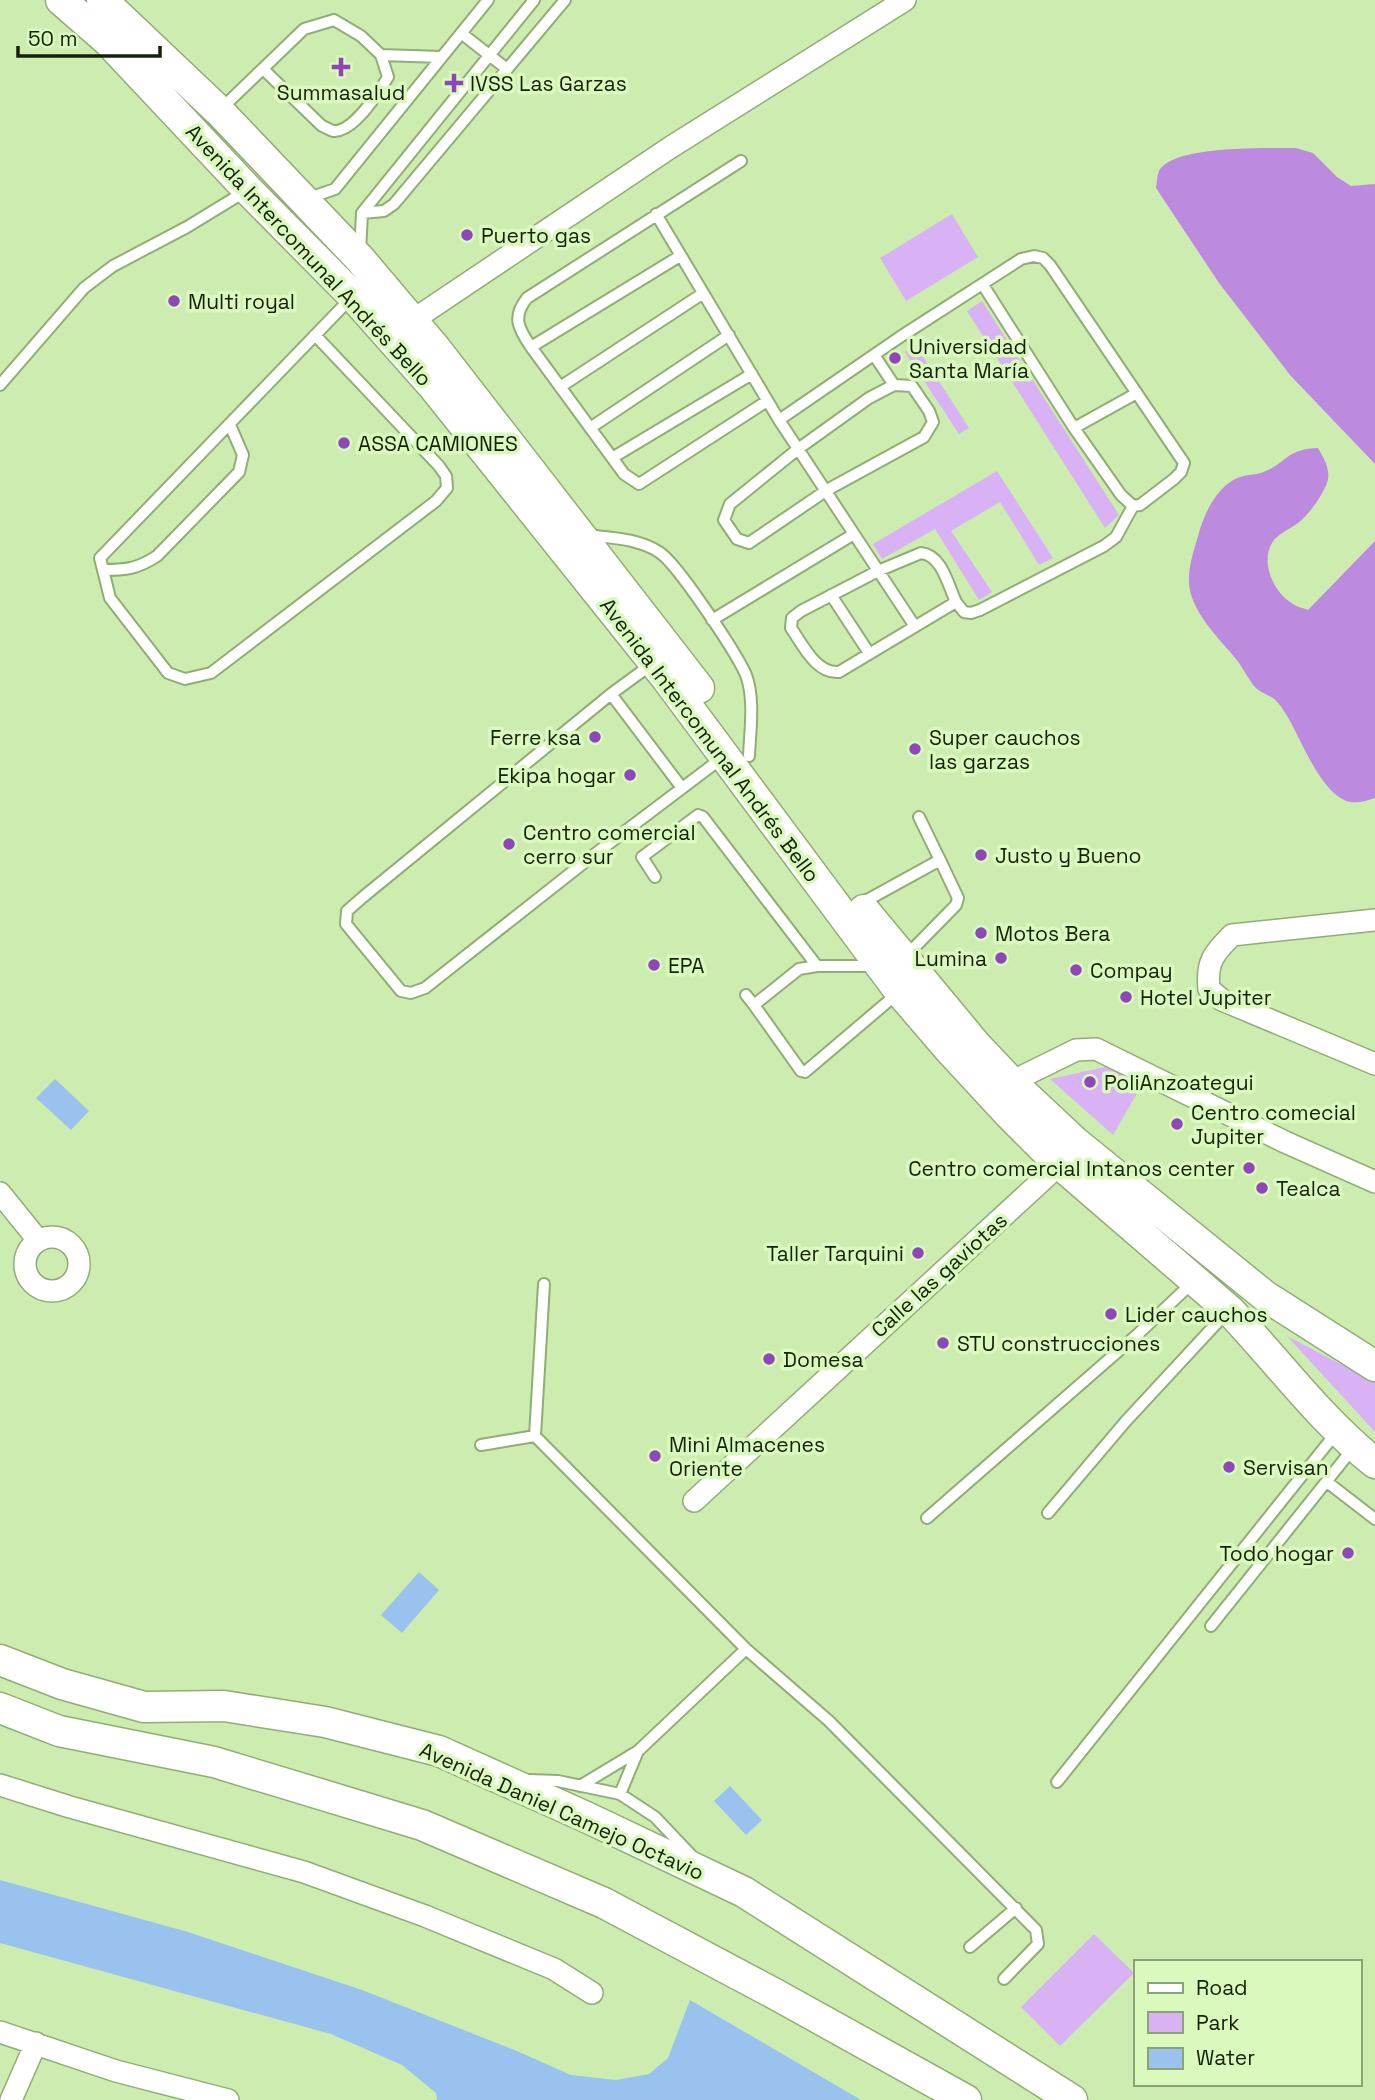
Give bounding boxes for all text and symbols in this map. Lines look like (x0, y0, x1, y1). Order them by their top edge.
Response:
scale bar (18, 14, 159, 58)
text: 50 m (28, 25, 78, 52)
marker: Summasalud (331, 57, 351, 77)
place label: IVSS Las Garzas (470, 70, 627, 97)
marker: IVSS Las Garzas (444, 73, 464, 93)
place label: Summasalud (277, 79, 405, 106)
street label: Avenida Intercomunal Andrés Bello (180, 118, 438, 392)
place label: Puerto gas (481, 222, 591, 249)
marker: Puerto gas (459, 227, 475, 243)
place label: Multi royal (188, 288, 295, 315)
marker: Multi royal (166, 293, 182, 309)
place label: Universidad Santa María (909, 333, 1029, 384)
marker: Universidad Santa María (887, 350, 903, 366)
place label: ASSA CAMIONES (358, 430, 518, 457)
marker: ASSA CAMIONES (336, 435, 352, 451)
street label: Avenida Intercomunal Andrés Bello (594, 592, 826, 888)
place label: Ferre ksa (490, 724, 581, 751)
place label: Super cauchos las garzas (929, 724, 1081, 775)
marker: Ferre ksa (587, 729, 603, 745)
marker: Super cauchos las garzas (907, 741, 923, 757)
place label: Ekipa hogar (497, 762, 616, 789)
marker: Ekipa hogar (622, 767, 638, 783)
place label: Centro comercial cerro sur (523, 819, 696, 870)
marker: Centro comercial cerro sur (501, 836, 517, 852)
place label: Justo y Bueno (995, 842, 1142, 869)
marker: Justo y Bueno (973, 847, 989, 863)
place label: Motos Bera (995, 920, 1110, 947)
marker: Motos Bera (973, 925, 989, 941)
place label: Lumina (915, 945, 987, 972)
marker: Lumina (993, 950, 1009, 966)
place label: EPA (668, 952, 704, 979)
marker: EPA (646, 957, 662, 973)
place label: Compay (1090, 957, 1173, 984)
marker: Compay (1068, 962, 1084, 978)
place label: Hotel Jupiter (1140, 984, 1272, 1011)
marker: Hotel Jupiter (1118, 989, 1134, 1005)
place label: PoliAnzoategui (1104, 1069, 1254, 1096)
marker: PoliAnzoategui (1082, 1074, 1098, 1090)
place label: Centro comecial Jupiter (1191, 1099, 1356, 1150)
marker: Centro comecial Jupiter (1169, 1116, 1185, 1132)
place label: Centro comercial Intanos center (908, 1155, 1235, 1182)
marker: Centro comercial Intanos center (1241, 1160, 1257, 1176)
place label: Tealca (1276, 1175, 1341, 1202)
marker: Tealca (1254, 1180, 1270, 1196)
street label: Calle las gaviotas (865, 1207, 1013, 1343)
place label: Taller Tarquini (766, 1240, 904, 1267)
marker: Taller Tarquini (910, 1245, 926, 1261)
place label: Lider cauchos (1125, 1301, 1268, 1328)
marker: Lider cauchos (1103, 1306, 1119, 1322)
place label: STU construcciones (957, 1330, 1160, 1357)
marker: STU construcciones (935, 1335, 951, 1351)
place label: Domesa (783, 1346, 863, 1373)
marker: Domesa (761, 1351, 777, 1367)
place label: Mini Almacenes Oriente (669, 1431, 825, 1482)
marker: Mini Almacenes Oriente (647, 1448, 663, 1464)
place label: Servisan (1243, 1454, 1329, 1481)
marker: Servisan (1221, 1459, 1237, 1475)
place label: Todo hogar (1220, 1540, 1334, 1567)
marker: Todo hogar (1340, 1545, 1356, 1561)
street label: Avenida Daniel Camejo Octavio (416, 1736, 708, 1886)
legend (1134, 1960, 1361, 2086)
text: Road (1196, 1974, 1248, 2001)
text: Park (1196, 2009, 1240, 2036)
text: Water (1196, 2044, 1255, 2071)

